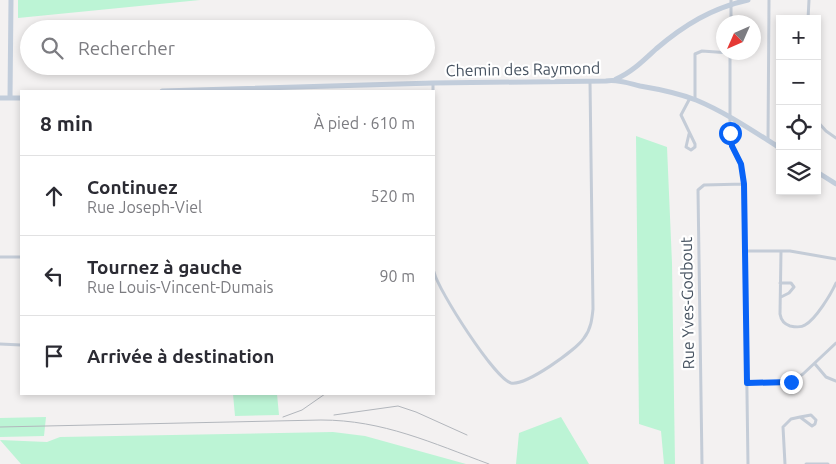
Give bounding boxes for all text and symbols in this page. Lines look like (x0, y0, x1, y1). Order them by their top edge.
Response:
north arrow (716, 15, 761, 60)
map controls (776, 15, 821, 195)
button: + (776, 15, 821, 60)
search box (20, 20, 435, 75)
icon: search (38, 34, 66, 62)
text: Rechercher (78, 37, 175, 59)
street label: Chemin des Raymond (446, 59, 600, 79)
button: − (776, 60, 821, 105)
button: locate (776, 105, 821, 150)
text: 8 min (40, 111, 93, 135)
text: À pied · 610 m (314, 114, 415, 132)
route start (719, 122, 742, 145)
button: layers (776, 150, 821, 195)
text: Continuez (87, 176, 177, 198)
icon: ahead (40, 182, 68, 210)
text: 520 m (370, 187, 415, 205)
text: Rue Joseph-Viel (87, 198, 202, 216)
street label: Rue Yves-Godbout (677, 236, 697, 369)
text: Tournez à gauche (87, 256, 242, 278)
icon: left (40, 262, 68, 290)
text: 90 m (379, 267, 415, 285)
text: Rue Louis-Vincent-Dumais (87, 278, 274, 296)
icon: arrive (40, 342, 68, 370)
text: Arrivée à destination (87, 345, 274, 367)
route end (780, 371, 803, 394)

